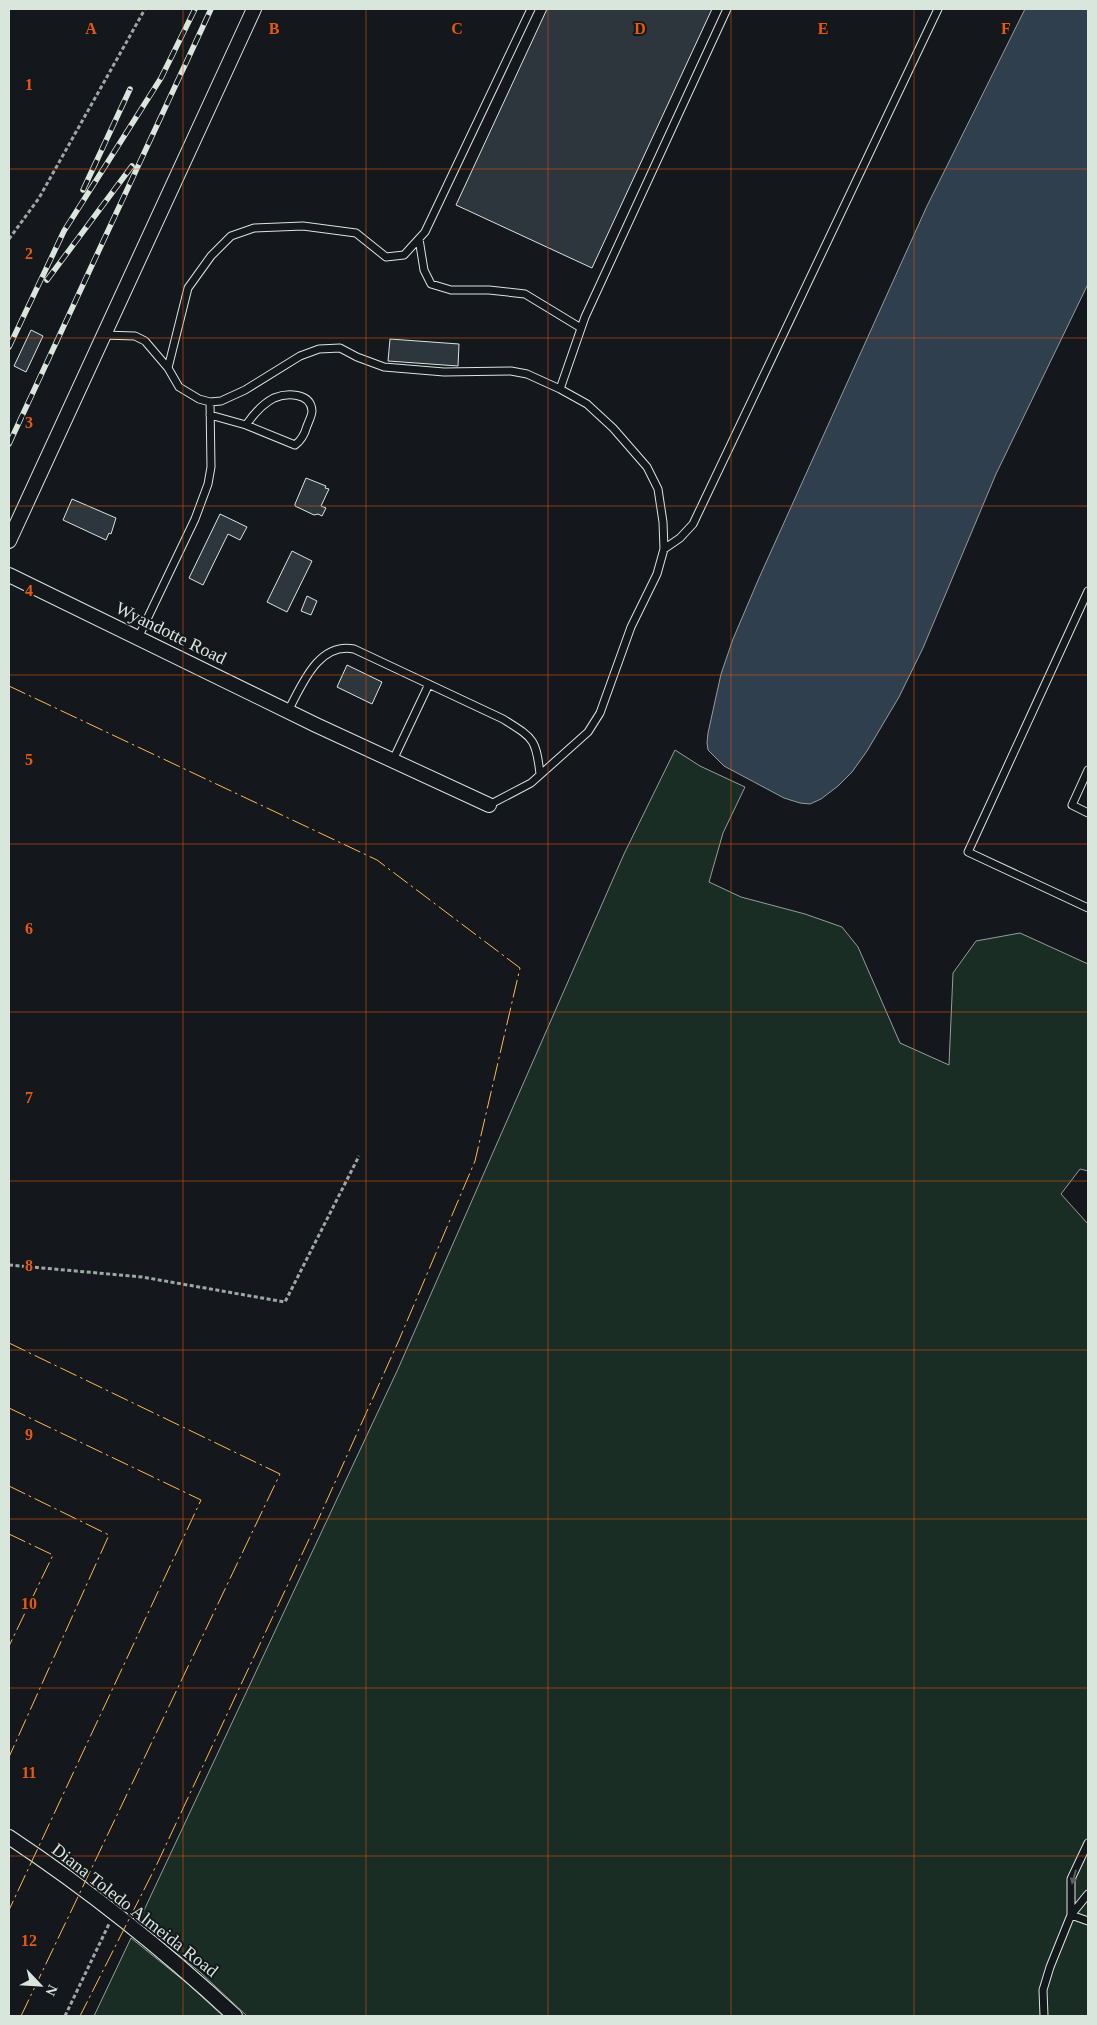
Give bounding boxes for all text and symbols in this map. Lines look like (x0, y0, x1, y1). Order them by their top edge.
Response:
text: A (85, 20, 97, 37)
text: B (269, 20, 280, 37)
text: C (451, 20, 463, 37)
text: D (634, 20, 646, 37)
text: E (818, 20, 828, 37)
text: F (1001, 20, 1011, 37)
text: 1 (25, 76, 33, 93)
text: 2 (25, 245, 33, 262)
text: 3 (25, 414, 33, 431)
text: 4 (25, 582, 33, 599)
street label: Wyandotte Road (113, 598, 229, 668)
text: 5 (25, 751, 33, 768)
text: 6 (25, 920, 33, 937)
text: 7 (25, 1089, 33, 1106)
text: 8 (25, 1257, 33, 1274)
text: 9 (25, 1426, 33, 1443)
text: 10 (21, 1595, 37, 1612)
text: 11 (21, 1764, 37, 1781)
street label: Diana Toledo Almeida Road (48, 1839, 222, 1981)
one-way arrow (1069, 1870, 1077, 1885)
text: 12 (21, 1932, 37, 1949)
north arrow (15, 1960, 65, 2010)
text: N (42, 1983, 60, 1998)

